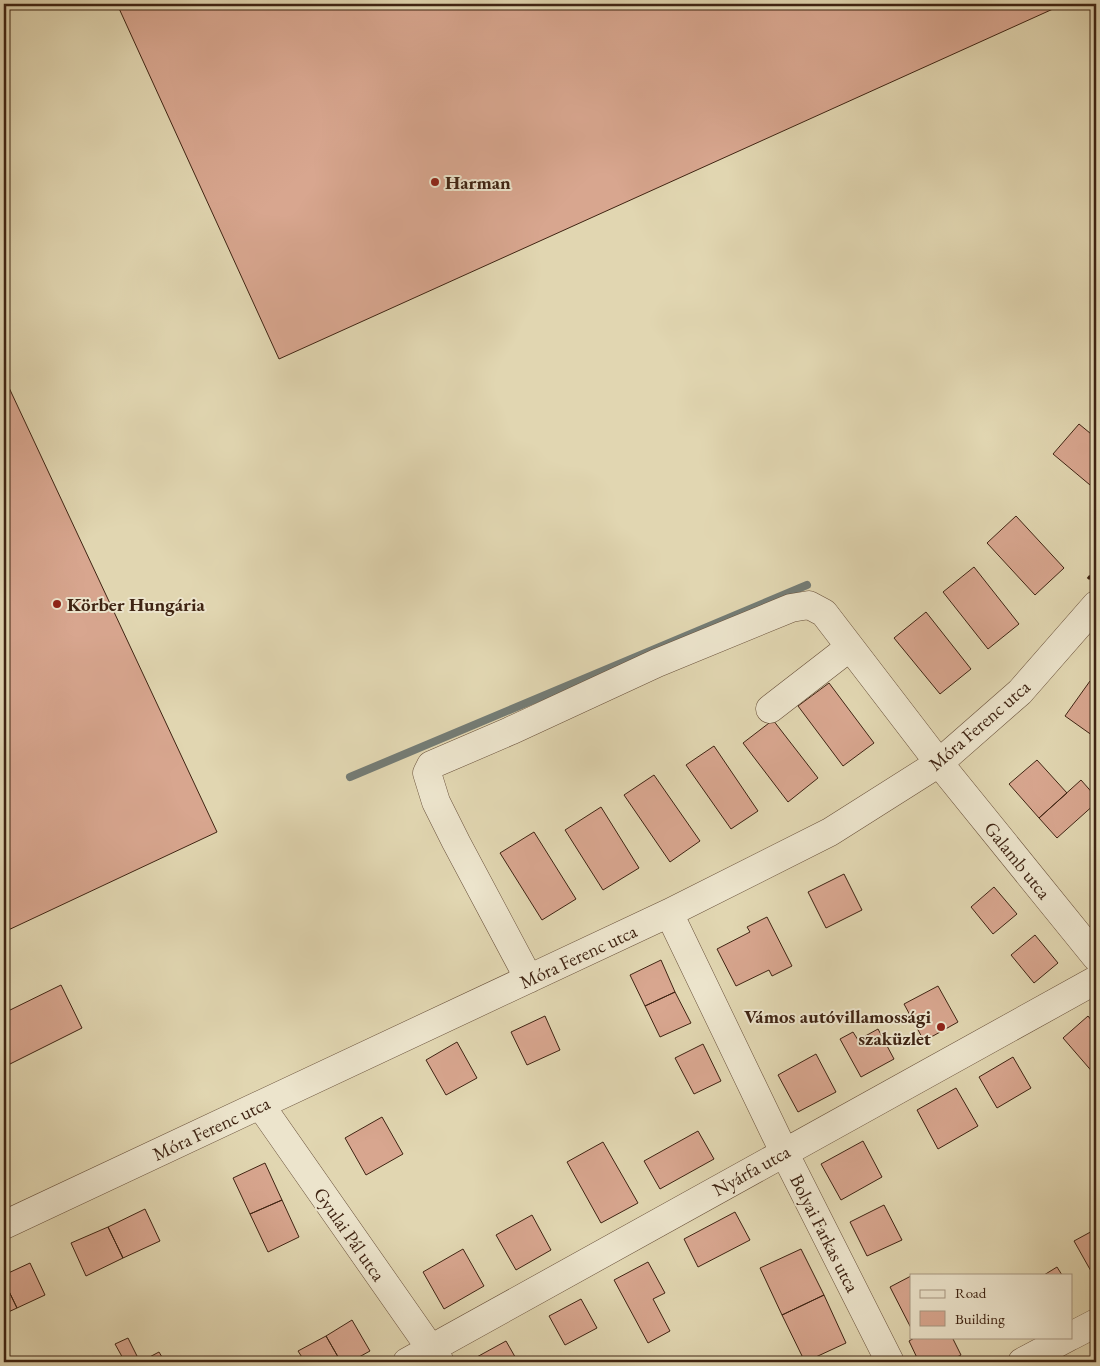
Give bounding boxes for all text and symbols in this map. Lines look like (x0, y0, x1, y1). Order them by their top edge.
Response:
place label: Harman (445, 170, 511, 195)
marker: Harman (429, 176, 441, 188)
place label: Körber Hungária (67, 592, 206, 617)
marker: Körber Hungária (51, 598, 63, 610)
street label: Móra Ferenc utca (923, 674, 1036, 776)
street label: Galamb utca (979, 816, 1057, 905)
street label: Móra Ferenc utca (515, 918, 641, 995)
place label: Vámos autóvillamossági szaküzlet (744, 1004, 931, 1051)
marker: Vámos autóvillamossági szaküzlet (935, 1021, 947, 1033)
street label: Móra Ferenc utca (148, 1090, 274, 1167)
street label: Nyárfa utca (708, 1139, 795, 1202)
street label: Bolyai Farkas utca (784, 1170, 865, 1297)
street label: Gyulai Pál utca (308, 1182, 391, 1287)
legend (910, 1274, 1072, 1338)
text: Road (955, 1283, 987, 1302)
text: Building (955, 1309, 1005, 1328)

